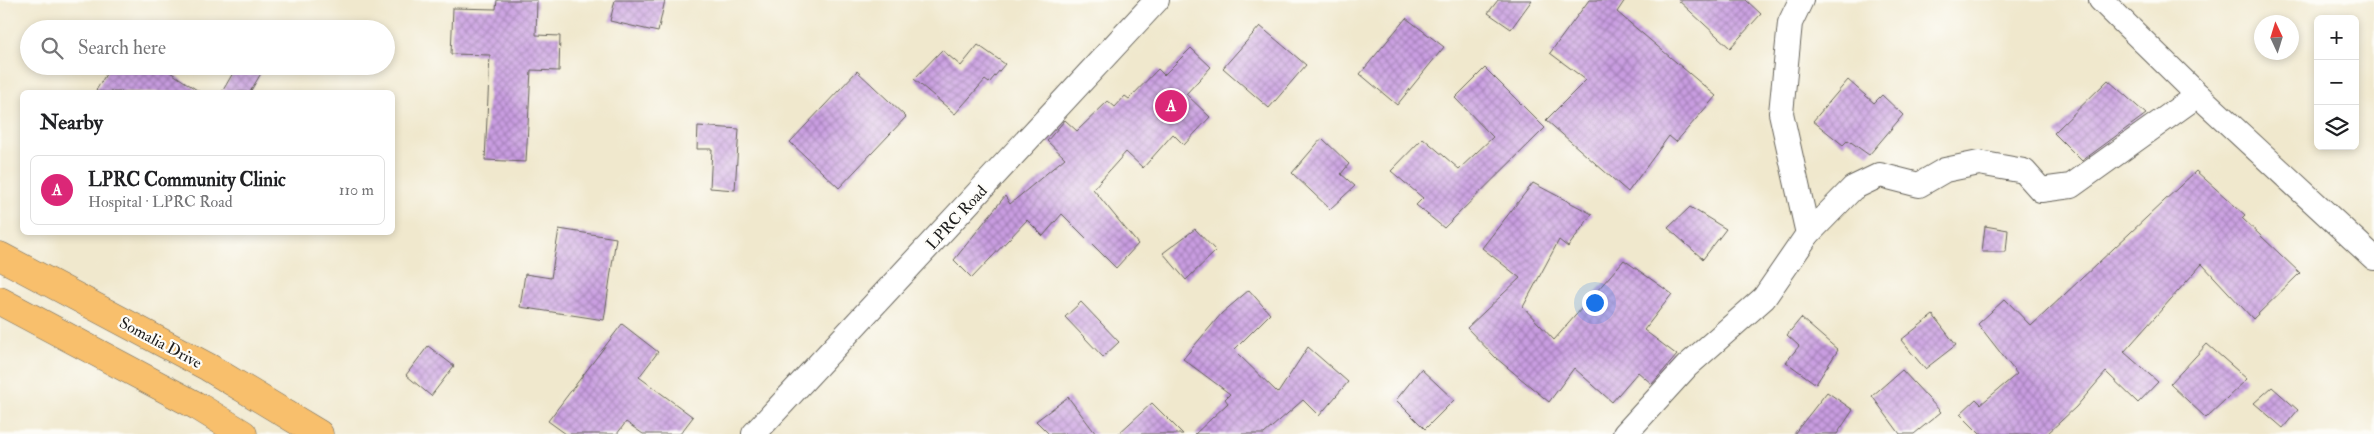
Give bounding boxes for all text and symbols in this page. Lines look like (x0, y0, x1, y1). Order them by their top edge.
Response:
north arrow (2254, 15, 2299, 60)
map controls (2314, 15, 2359, 150)
button: + (2314, 15, 2359, 60)
search box (20, 20, 395, 75)
icon: search (38, 34, 66, 62)
text: Search here (78, 36, 166, 60)
button: − (2314, 60, 2359, 105)
pin: A (1155, 87, 1187, 125)
button: layers (2314, 105, 2359, 150)
text: Nearby (40, 109, 103, 136)
text: LPRC Community Clinic (88, 168, 286, 192)
text: A (52, 180, 62, 200)
text: 110 m (339, 180, 374, 200)
street label: LPRC Road (922, 181, 992, 254)
text: Hospital · LPRC Road (88, 192, 233, 212)
your location (1582, 290, 1608, 316)
street label: Somalia Drive (116, 313, 205, 373)

